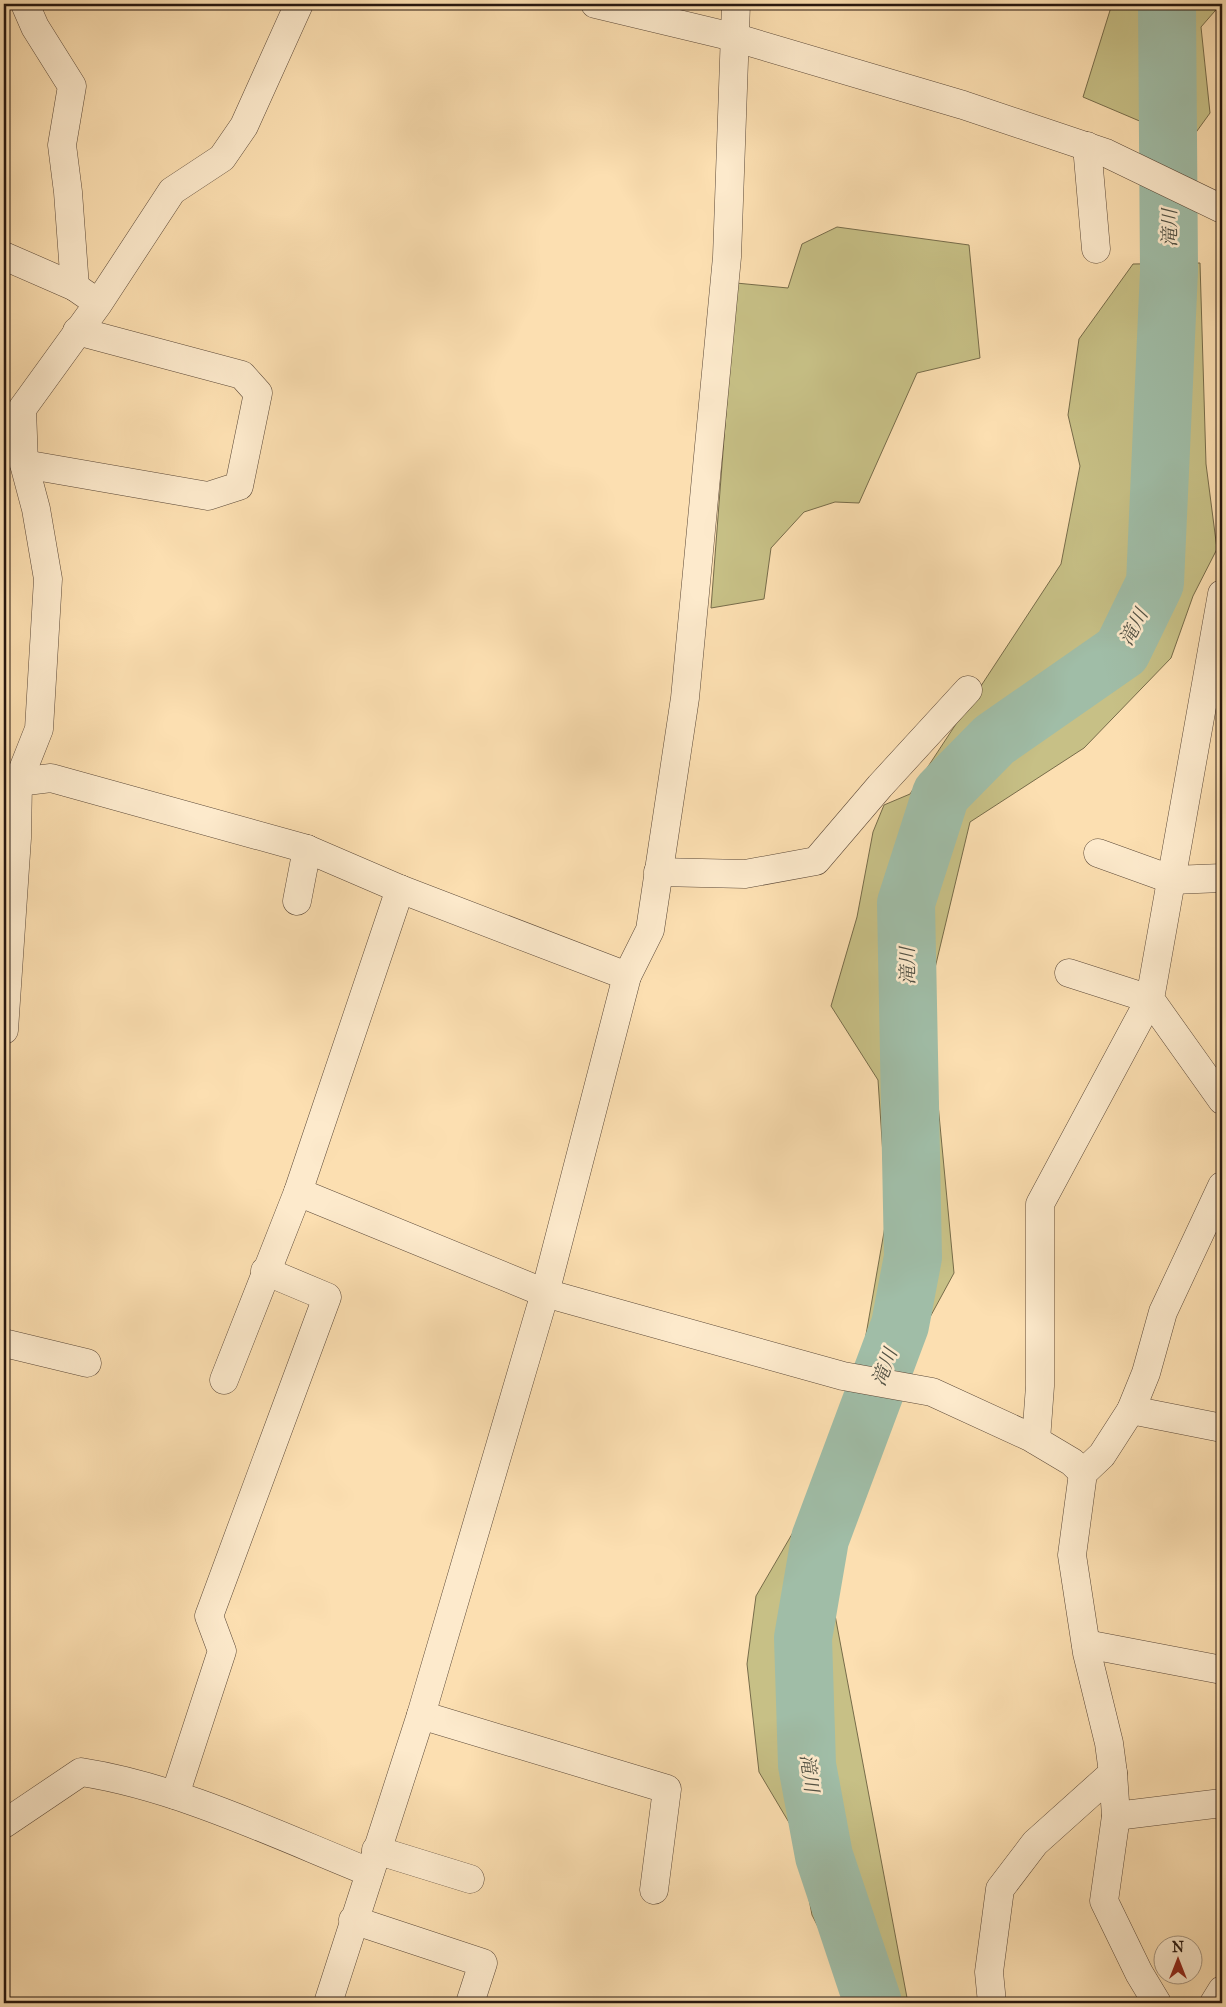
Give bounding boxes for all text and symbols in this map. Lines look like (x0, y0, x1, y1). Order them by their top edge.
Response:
water label: 滝川 (1158, 207, 1181, 247)
water label: 滝川 (1114, 603, 1153, 649)
water label: 滝川 (896, 945, 919, 985)
water label: 滝川 (867, 1343, 903, 1389)
water label: 滝川 (795, 1753, 824, 1795)
north arrow (1154, 1934, 1204, 1984)
text: N (1172, 1939, 1184, 1956)

